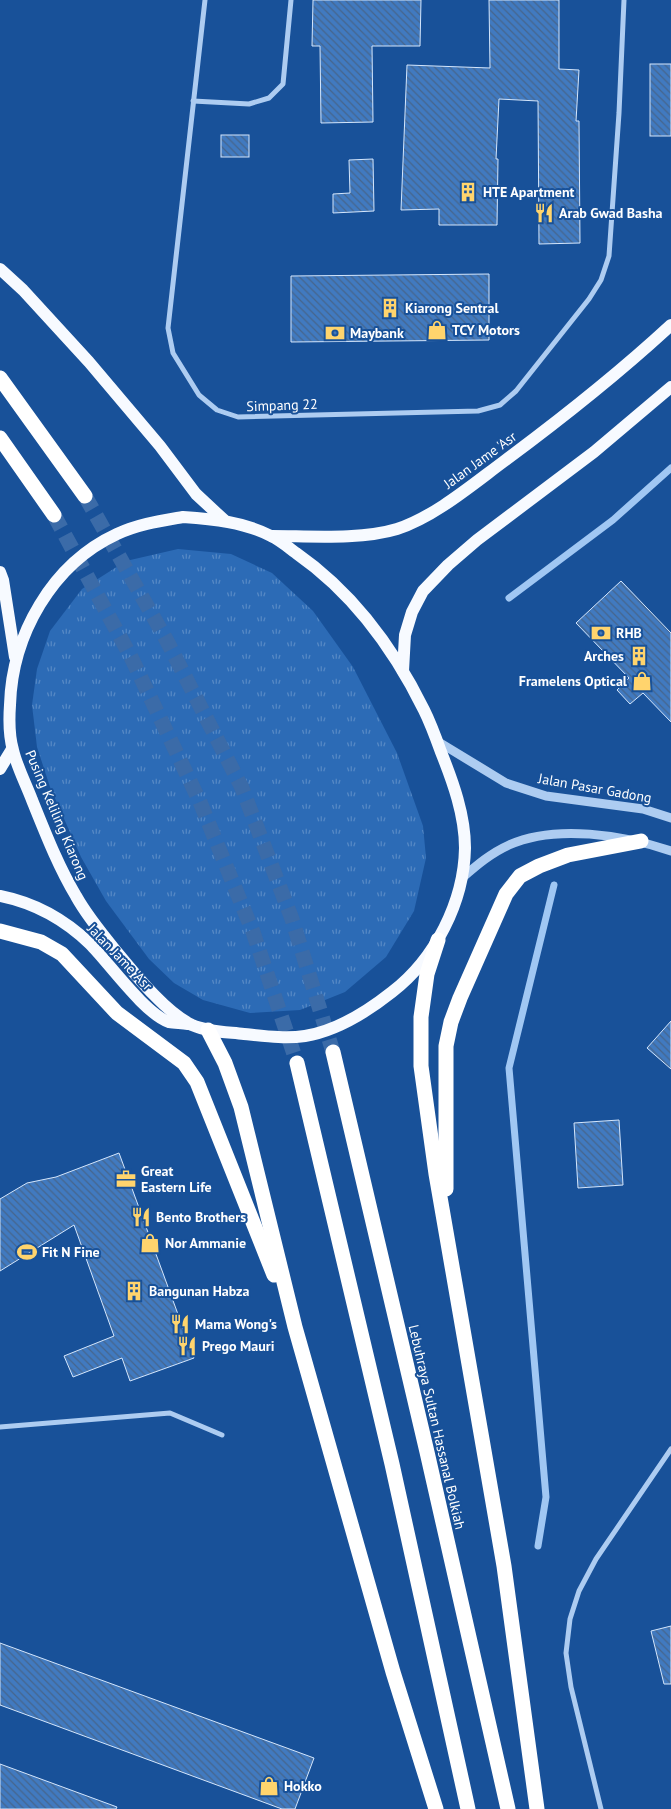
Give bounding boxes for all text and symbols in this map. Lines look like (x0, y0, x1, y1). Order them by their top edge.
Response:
building icon: HTE Apartment (457, 181, 479, 203)
place label: HTE Apartment (483, 183, 575, 201)
restaurant icon: Arab Gwad Basha (533, 202, 555, 224)
place label: Arab Gwad Basha (559, 204, 663, 222)
building icon: Kiarong Sentral (379, 297, 401, 319)
place label: Kiarong Sentral (405, 299, 499, 317)
shop icon: TCY Motors (426, 319, 448, 341)
place label: TCY Motors (452, 321, 520, 339)
bank icon: Maybank (324, 322, 346, 344)
place label: Maybank (350, 324, 404, 342)
street label: Simpang 22 (246, 395, 318, 415)
street label: Jalan Jame 'Asr (439, 427, 520, 493)
bank icon: RHB (590, 622, 612, 644)
place label: RHB (616, 624, 642, 642)
building icon: Arches (628, 645, 650, 667)
place label: Arches (584, 647, 624, 665)
shop icon: Framelens Optical (631, 670, 653, 692)
place label: Framelens Optical (519, 672, 628, 690)
street label: Pusing Keliling Kiarong (21, 747, 93, 883)
street label: Jalan Pasar Gadong (536, 769, 653, 807)
street label: Jalan Jame 'Asr (83, 919, 156, 994)
place label: Great Eastern Life (141, 1162, 212, 1196)
office icon: Great Eastern Life (115, 1168, 137, 1190)
restaurant icon: Bento Brothers (130, 1206, 152, 1228)
place label: Bento Brothers (156, 1208, 246, 1226)
shop icon: Nor Ammanie (139, 1232, 161, 1254)
place label: Nor Ammanie (165, 1234, 246, 1252)
sports icon: Fit N Fine (16, 1241, 38, 1263)
place label: Fit N Fine (42, 1243, 100, 1261)
building icon: Bangunan Habza (123, 1280, 145, 1302)
place label: Bangunan Habza (149, 1282, 249, 1300)
restaurant icon: Mama Wong's (169, 1313, 191, 1335)
place label: Mama Wong's (195, 1315, 277, 1333)
street label: Lebuhraya Sultan Hassanal Bolkiah (405, 1323, 469, 1531)
restaurant icon: Prego Mauri (176, 1335, 198, 1357)
place label: Prego Mauri (202, 1337, 275, 1355)
shop icon: Hokko (258, 1775, 280, 1797)
place label: Hokko (284, 1777, 322, 1795)

